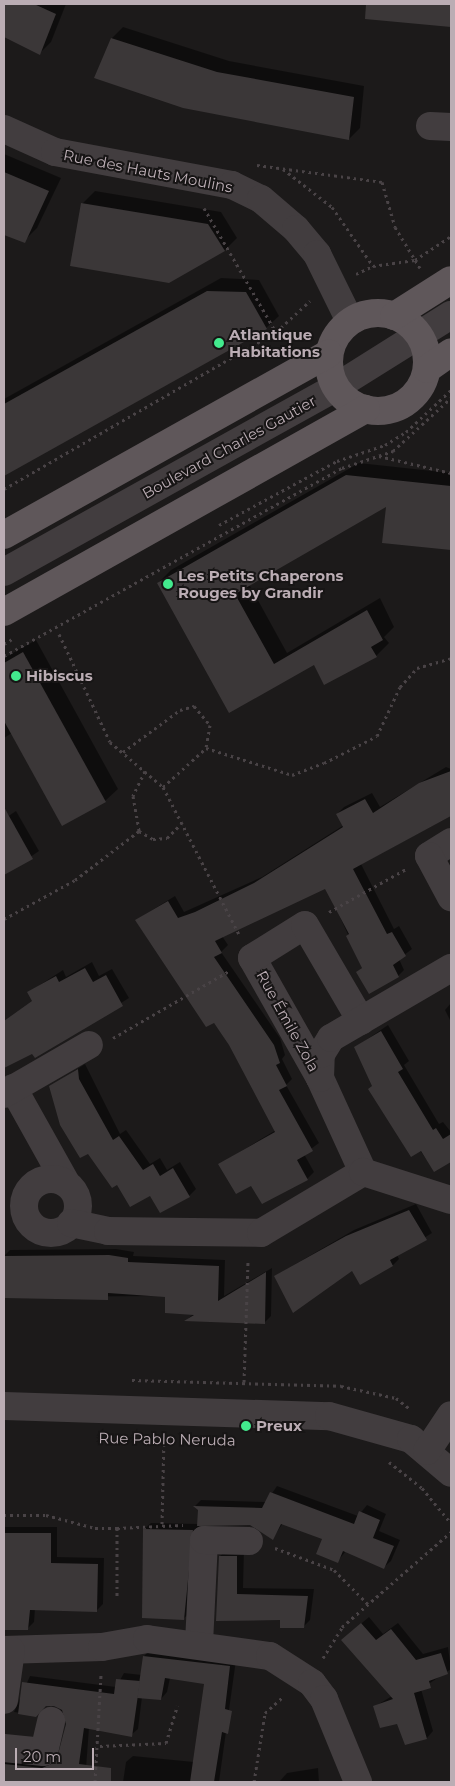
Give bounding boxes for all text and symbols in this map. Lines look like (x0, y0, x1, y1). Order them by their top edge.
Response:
street label: Rue des Hauts Moulins (62, 146, 234, 196)
place label: Atlantique Habitations (229, 325, 320, 360)
marker: Atlantique Habitations (213, 337, 225, 349)
street label: Boulevard Charles Gautier (139, 392, 319, 502)
place label: Les Petits Chaperons Rouges by Grandir (178, 566, 344, 601)
marker: Les Petits Chaperons Rouges by Grandir (162, 578, 174, 590)
place label: Hibiscus (26, 667, 93, 685)
marker: Hibiscus (10, 670, 22, 682)
street label: Rue Émile Zola (253, 967, 323, 1075)
place label: Preux (256, 1417, 302, 1435)
marker: Preux (240, 1420, 252, 1432)
street label: Rue Pablo Neruda (98, 1429, 236, 1449)
scale bar (18, 1738, 96, 1770)
text: 20 m (23, 1747, 61, 1766)

